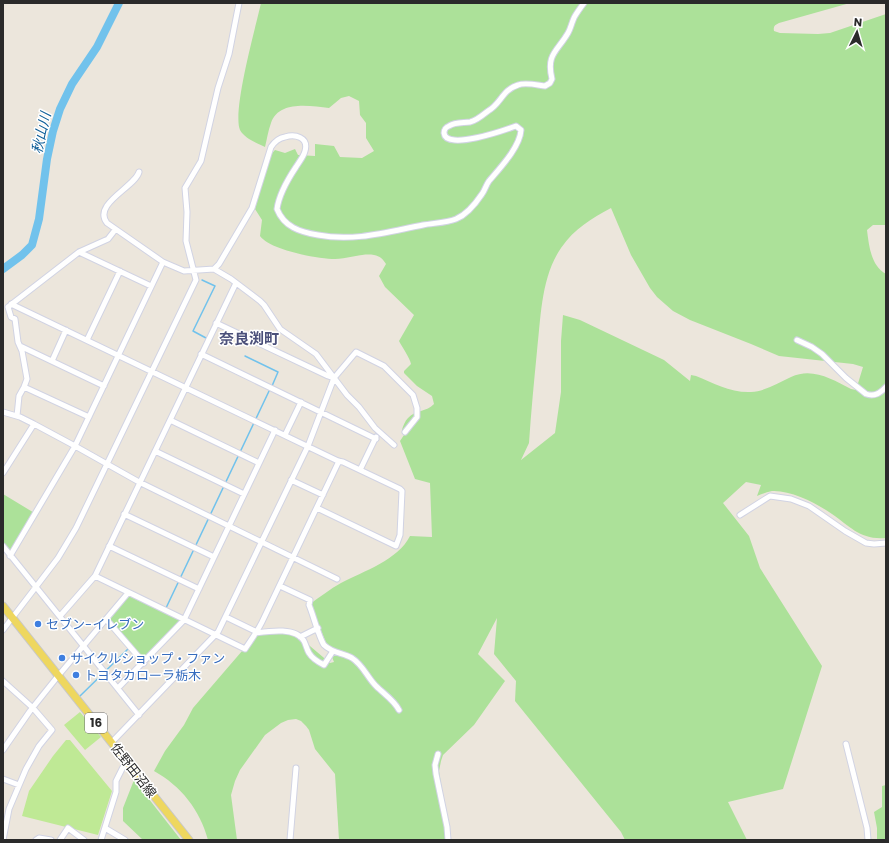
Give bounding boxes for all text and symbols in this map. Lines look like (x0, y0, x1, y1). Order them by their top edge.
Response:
north arrow (837, 12, 877, 52)
text: N (853, 14, 863, 30)
water label: 秋山川 (27, 108, 56, 156)
district label: 奈良渕町 (219, 328, 279, 349)
place label: セブン-イレブン (46, 615, 144, 634)
marker: セブン-イレブン (33, 619, 43, 629)
place label: サイクルショップ・ファン (70, 649, 225, 668)
marker: サイクルショップ・ファン (57, 653, 67, 663)
place label: トヨタカローラ栃木 (84, 666, 201, 685)
marker: トヨタカローラ栃木 (71, 670, 81, 680)
road number: 16 (85, 713, 107, 733)
street label: 佐野田沼線 (106, 739, 161, 802)

